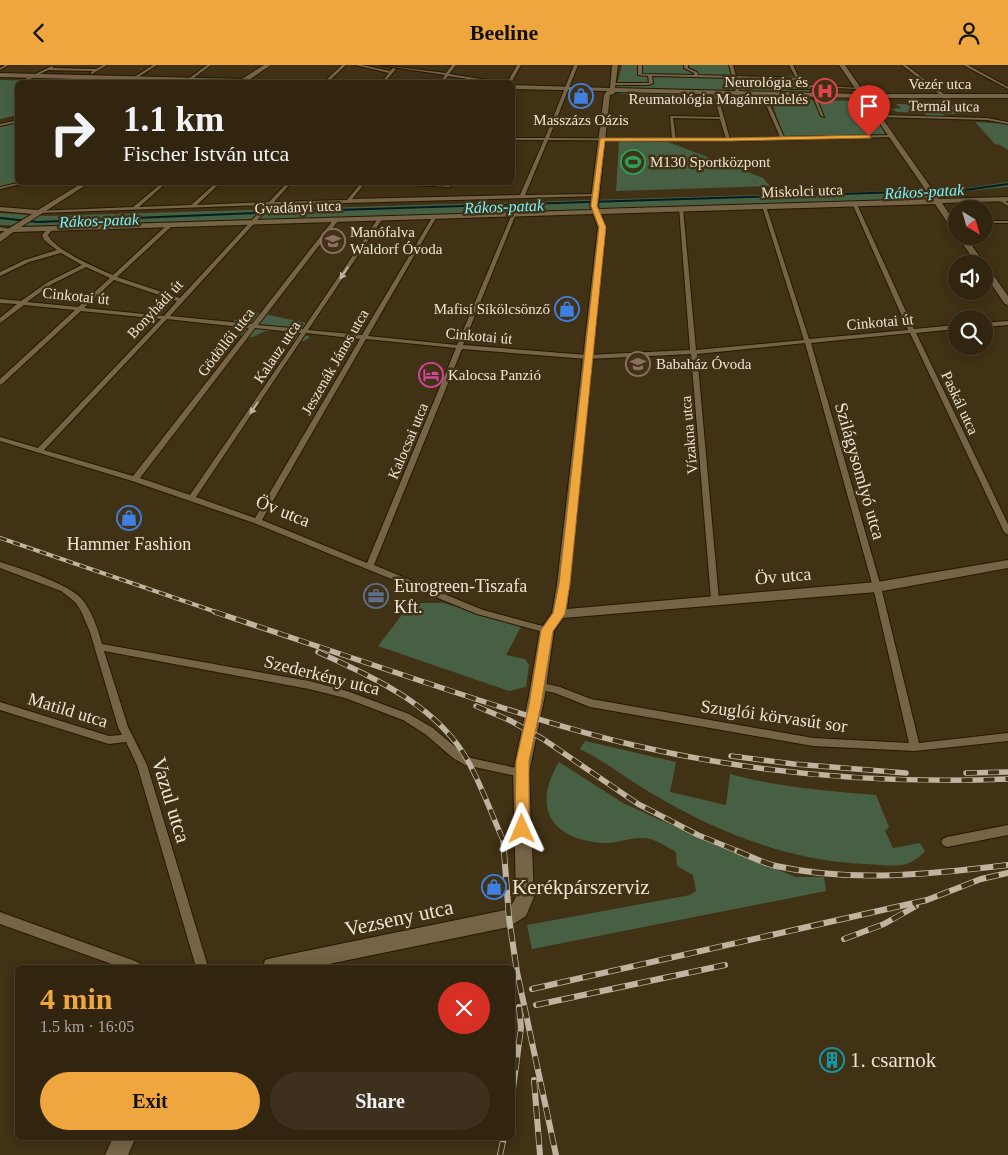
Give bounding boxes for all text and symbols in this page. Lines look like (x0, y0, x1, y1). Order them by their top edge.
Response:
icon: back (25, 19, 53, 47)
icon: person (955, 19, 983, 47)
text: Beeline (470, 20, 538, 45)
place label: Neurológia és Reumatológia Magánrendelés (628, 74, 808, 107)
street label: Vezér utca (909, 76, 972, 92)
hospital icon: Neurológia és Reumatológia Magánrendelés (812, 78, 838, 104)
shop icon: Masszázs Oázis (568, 83, 594, 109)
pin (848, 85, 890, 136)
icon: arrive (855, 92, 883, 120)
street label: Termál utca (908, 97, 980, 115)
icon: right (40, 100, 105, 165)
text: 1.1 km (123, 100, 224, 139)
place label: Masszázs Oázis (533, 112, 629, 128)
text: Fischer István utca (123, 141, 289, 166)
sports icon: M130 Sportközpont (620, 149, 646, 175)
place label: M130 Sportközpont (650, 154, 771, 170)
water label: Rákos-patak (883, 181, 965, 203)
street label: Miskolci utca (761, 182, 844, 200)
street label: Gvadányi utca (254, 197, 342, 217)
water label: Rákos-patak (463, 197, 545, 217)
north arrow (948, 200, 992, 245)
map controls (948, 200, 993, 355)
water label: Rákos-patak (58, 211, 140, 231)
place label: Manófalva Waldorf Óvoda (350, 224, 443, 257)
school or university icon: Manófalva Waldorf Óvoda (320, 228, 346, 254)
button: sound (948, 255, 993, 300)
one-way arrow (340, 267, 349, 280)
street label: Bonyhádi út (124, 276, 187, 341)
street label: Cinkotai út (42, 285, 111, 308)
shop icon: Mafisí Síkölcsönző (554, 296, 580, 322)
place label: Mafisí Síkölcsönző (434, 301, 550, 317)
street label: Gödöllői utca (194, 304, 258, 379)
street label: Jeszenák János utca (298, 306, 372, 418)
button: search (948, 310, 993, 355)
street label: Cinkotai út (846, 311, 915, 333)
street label: Kalauz utca (250, 318, 304, 386)
street label: Cinkotai út (445, 325, 514, 347)
school or university icon: Babaház Óvoda (625, 351, 651, 377)
place label: Babaház Óvoda (656, 356, 752, 372)
hotel icon: Kalocsa Panzió (418, 362, 444, 388)
place label: Kalocsa Panzió (448, 367, 541, 383)
street label: Paskál utca (938, 369, 982, 437)
street label: Vízakna utca (678, 395, 700, 475)
street label: Kalocsai utca (385, 400, 431, 482)
street label: Szilágysomlyó utca (831, 400, 889, 542)
one-way arrow (249, 401, 259, 415)
street label: Öv utca (253, 491, 313, 531)
shop icon: Hammer Fashion (116, 505, 142, 531)
place label: Hammer Fashion (67, 534, 191, 554)
street label: Öv utca (754, 564, 812, 588)
place label: Eurogreen-Tiszafa Kft. (394, 576, 527, 617)
office icon: Eurogreen-Tiszafa Kft. (363, 583, 389, 609)
street label: Szederkény utca (262, 651, 382, 699)
street label: Matild utca (26, 688, 110, 732)
street label: Szuglói körvasút sor (699, 696, 849, 736)
street label: Vazul utca (147, 754, 196, 846)
position arrow (495, 802, 547, 854)
shop icon: Kerékpárszerviz (481, 874, 507, 900)
place label: Kerékpárszerviz (512, 875, 650, 899)
street label: Vezseny utca (343, 895, 456, 941)
text: 4 min (40, 982, 113, 1015)
button: close (438, 982, 490, 1034)
text: 1.5 km · 16:05 (40, 1018, 134, 1035)
building icon: 1. csarnok (819, 1047, 845, 1073)
place label: 1. csarnok (850, 1048, 937, 1072)
button: Exit (40, 1072, 260, 1130)
button: Share (270, 1072, 490, 1130)

